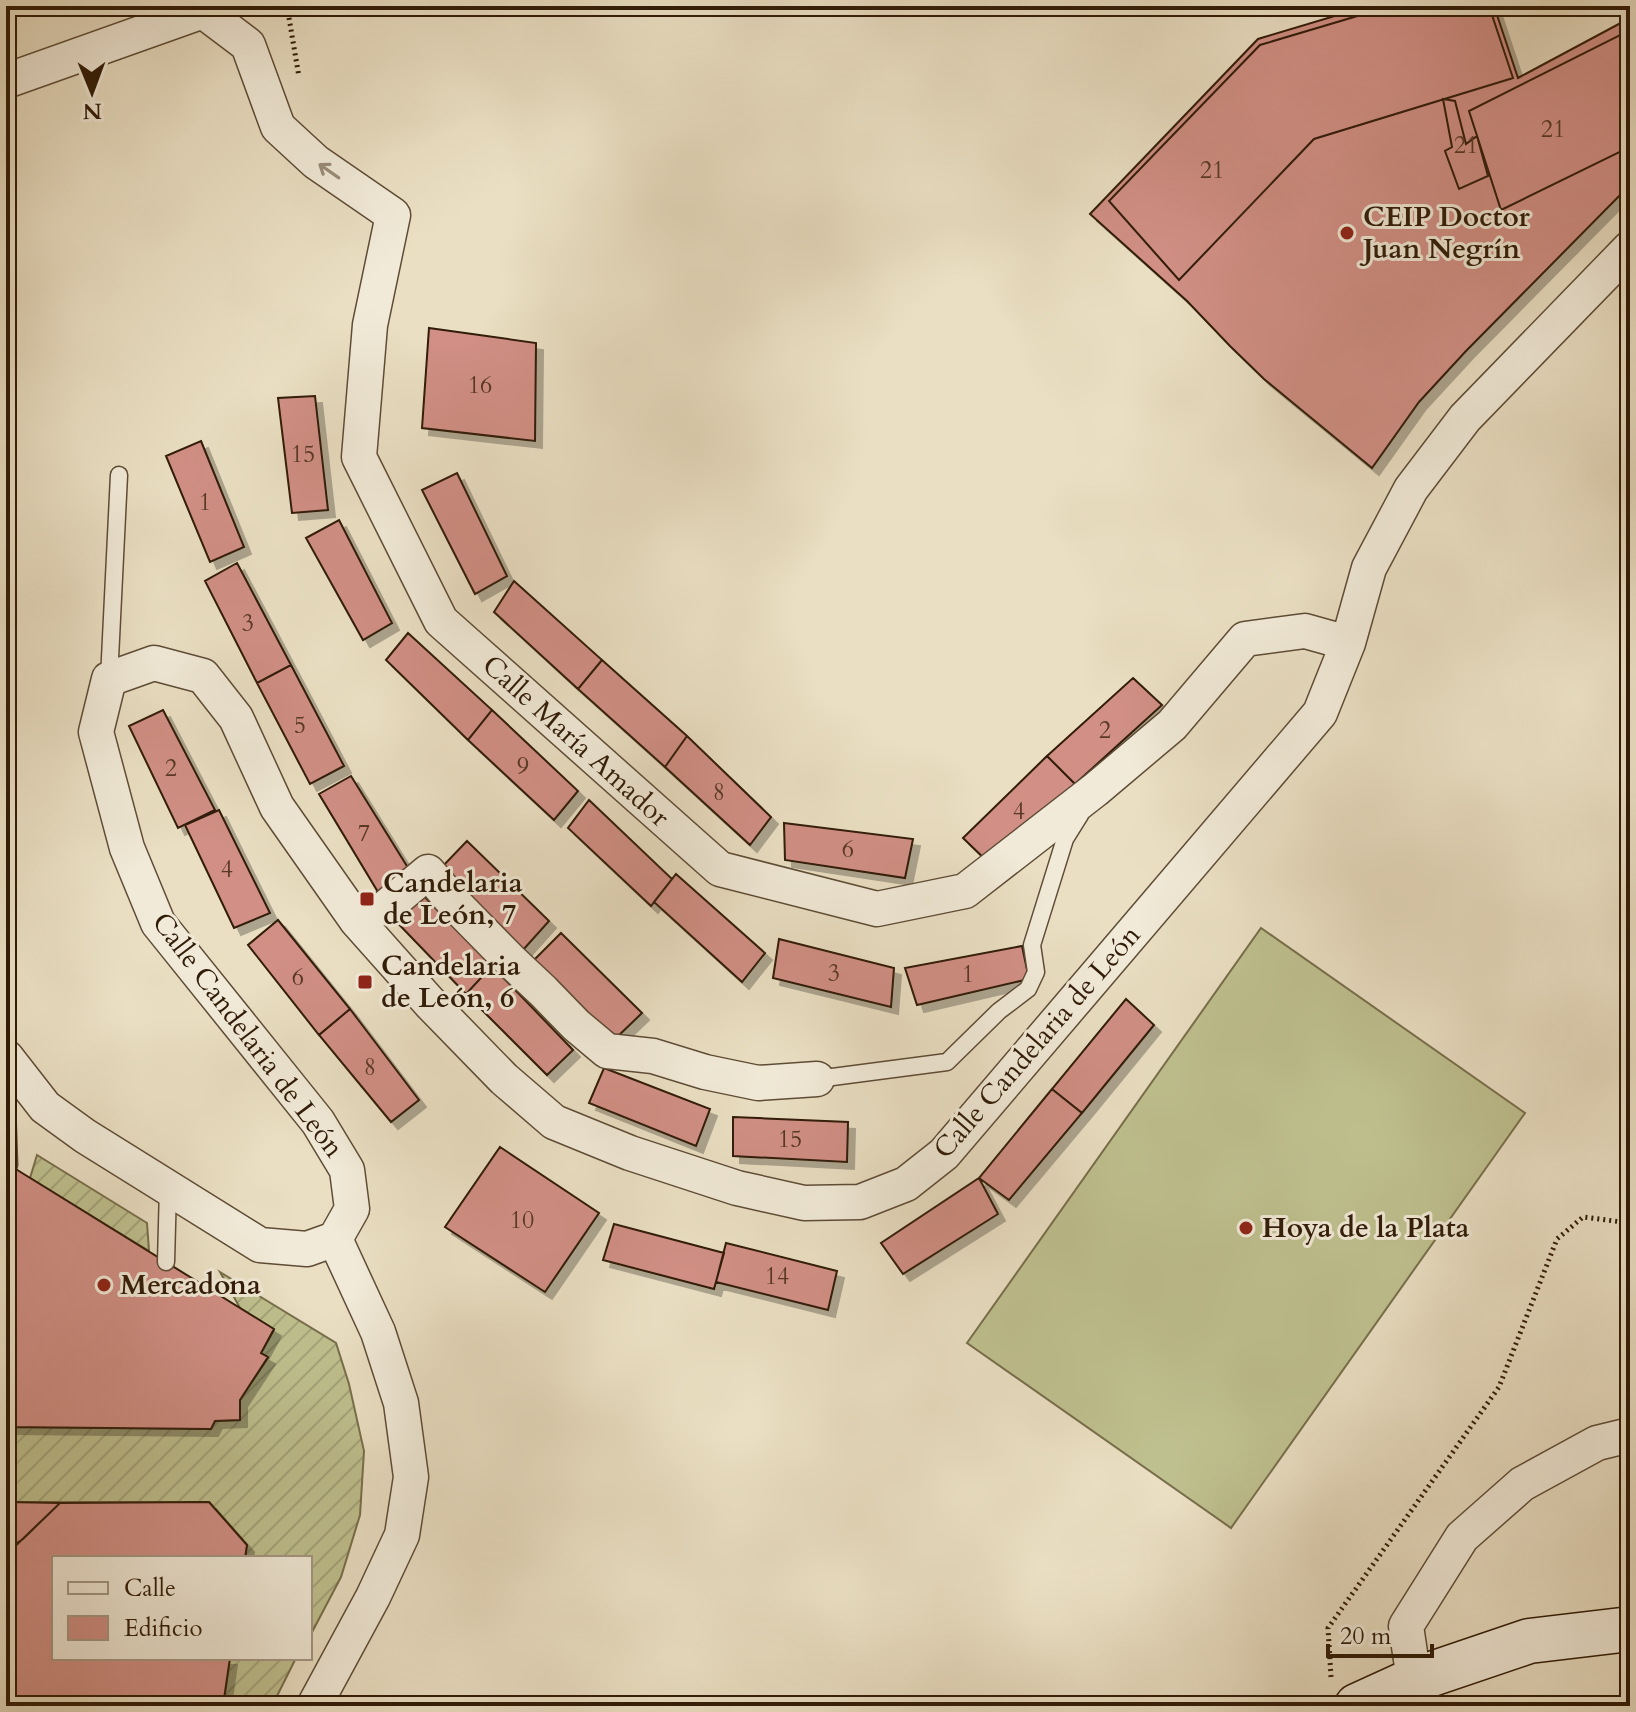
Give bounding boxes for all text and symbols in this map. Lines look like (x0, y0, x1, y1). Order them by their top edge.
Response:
north arrow (52, 52, 132, 132)
text: N (83, 96, 102, 126)
house number: 21 (1541, 113, 1565, 146)
house number: 21 (1454, 129, 1478, 162)
house number: 21 (1200, 154, 1224, 187)
one-way arrow (318, 163, 340, 179)
place label: CEIP Doctor Juan Negrín (1359, 198, 1531, 268)
marker: CEIP Doctor Juan Negrín (1338, 224, 1356, 242)
house number: 16 (468, 369, 492, 402)
house number: 15 (291, 438, 315, 471)
house number: 1 (199, 486, 211, 519)
house number: 3 (242, 607, 254, 640)
street label: Calle María Amador (474, 647, 679, 836)
house number: 5 (294, 709, 306, 742)
house number: 2 (1099, 714, 1111, 747)
house number: 9 (517, 750, 529, 783)
house number: 2 (165, 752, 177, 785)
house number: 8 (713, 776, 725, 809)
house number: 4 (1013, 795, 1025, 828)
house number: 7 (358, 817, 370, 850)
house number: 6 (842, 833, 854, 866)
house number: 4 (221, 853, 233, 886)
place label: Candelaria de León, 7 (383, 864, 523, 934)
marker: Candelaria de León, 7 (358, 890, 376, 908)
street label: Calle Candelaria de León (143, 905, 353, 1165)
street label: Calle Candelaria de León (925, 917, 1149, 1167)
place label: Candelaria de León, 6 (381, 947, 521, 1017)
house number: 3 (828, 957, 840, 990)
house number: 1 (962, 958, 974, 991)
house number: 6 (292, 961, 304, 994)
marker: Candelaria de León, 6 (356, 973, 374, 991)
house number: 8 (364, 1051, 376, 1084)
house number: 15 (778, 1123, 802, 1156)
house number: 10 (510, 1204, 534, 1237)
place label: Hoya de la Plata (1262, 1209, 1470, 1247)
marker: Hoya de la Plata (1237, 1219, 1255, 1237)
house number: 14 (765, 1260, 789, 1293)
place label: Mercadona (120, 1266, 261, 1304)
marker: Mercadona (95, 1276, 113, 1294)
legend (52, 1556, 312, 1660)
text: Calle (124, 1572, 176, 1605)
scale bar (1328, 1608, 1432, 1658)
text: Edificio (124, 1612, 203, 1645)
text: 20 m (1340, 1620, 1392, 1653)

